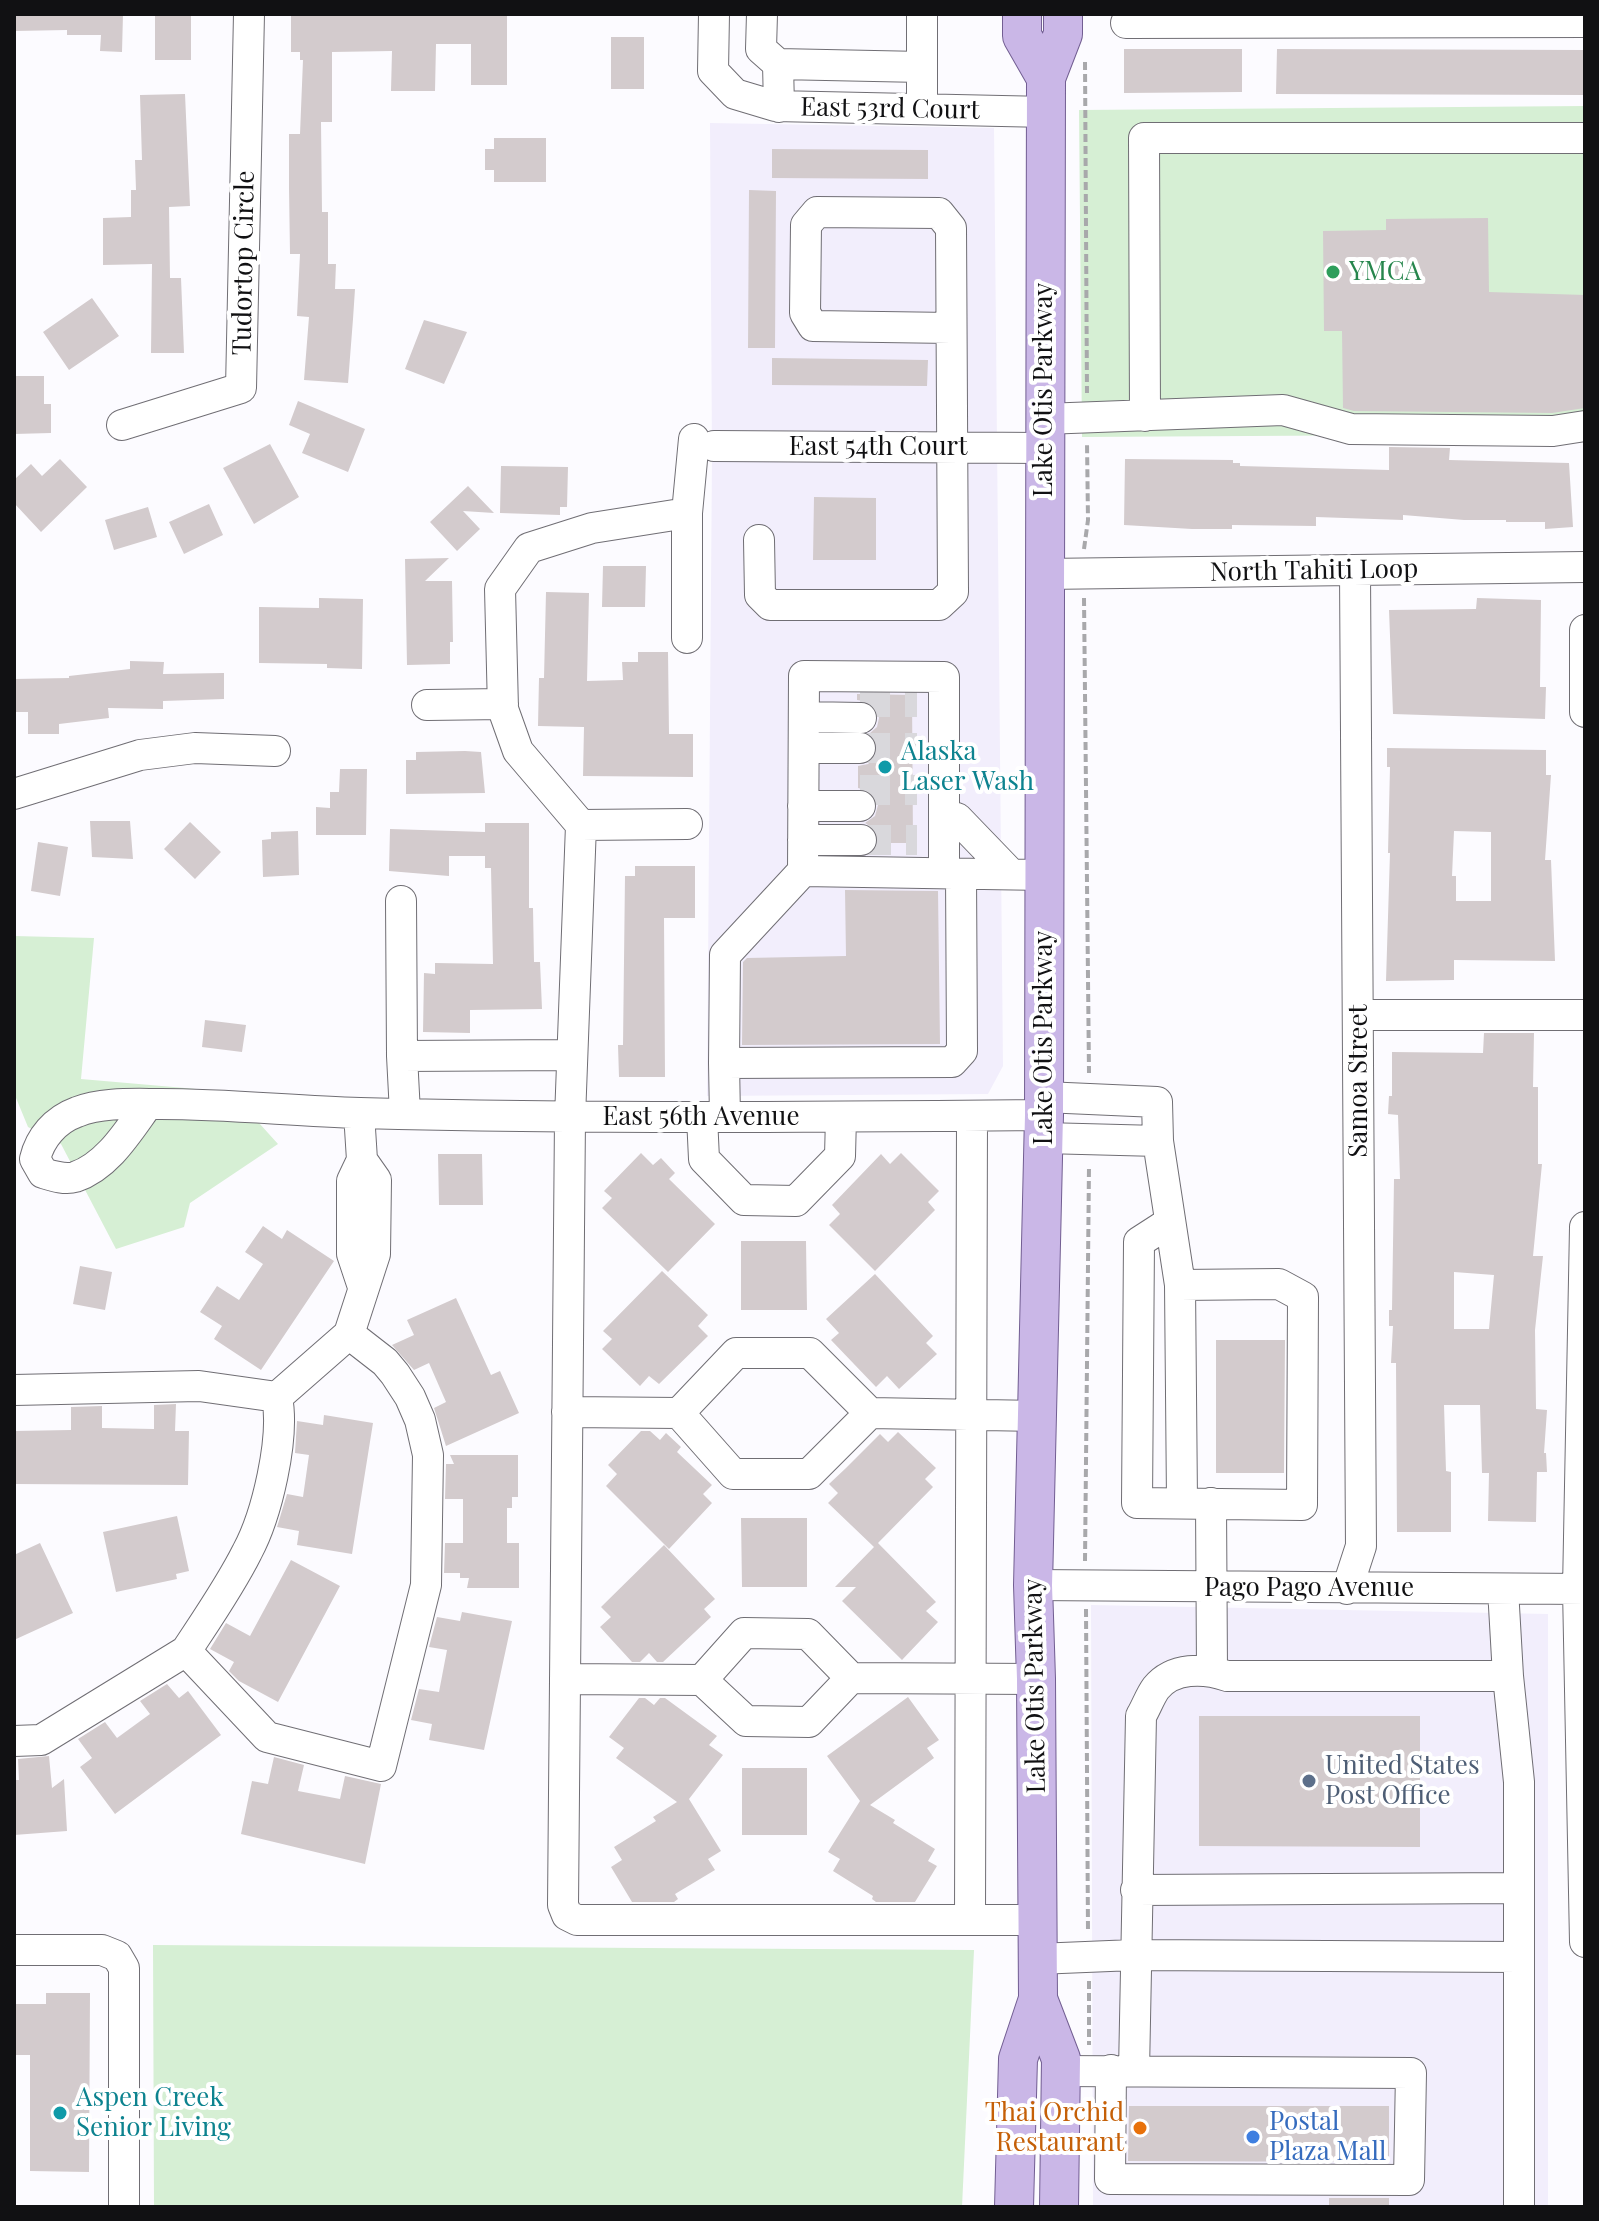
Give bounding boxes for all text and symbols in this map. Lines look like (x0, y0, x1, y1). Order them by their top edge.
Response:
street label: East 53rd Court (800, 92, 980, 126)
street label: Tudortop Circle (227, 170, 261, 356)
place label: YMCA (1349, 256, 1421, 288)
marker: YMCA (1324, 263, 1342, 281)
street label: Lake Otis Parkway (1028, 283, 1060, 497)
street label: East 54th Court (789, 431, 967, 463)
street label: North Tahiti Loop (1209, 554, 1419, 588)
place label: Alaska Laser Wash (901, 736, 1034, 798)
marker: Alaska Laser Wash (876, 758, 894, 776)
street label: Lake Otis Parkway (1028, 931, 1060, 1145)
street label: Samoa Street (1343, 1004, 1375, 1158)
street label: East 56th Avenue (602, 1101, 800, 1133)
street label: Pago Pago Avenue (1204, 1572, 1414, 1604)
street label: Lake Otis Parkway (1018, 1578, 1052, 1794)
place label: United States Post Office (1325, 1750, 1480, 1812)
marker: United States Post Office (1300, 1772, 1318, 1790)
place label: Aspen Creek Senior Living (76, 2082, 231, 2144)
place label: Thai Orchid Restaurant (985, 2097, 1124, 2158)
marker: Aspen Creek Senior Living (51, 2104, 69, 2122)
place label: Postal Plaza Mall (1269, 2106, 1386, 2168)
marker: Thai Orchid Restaurant (1131, 2119, 1149, 2137)
marker: Postal Plaza Mall (1244, 2128, 1262, 2146)

